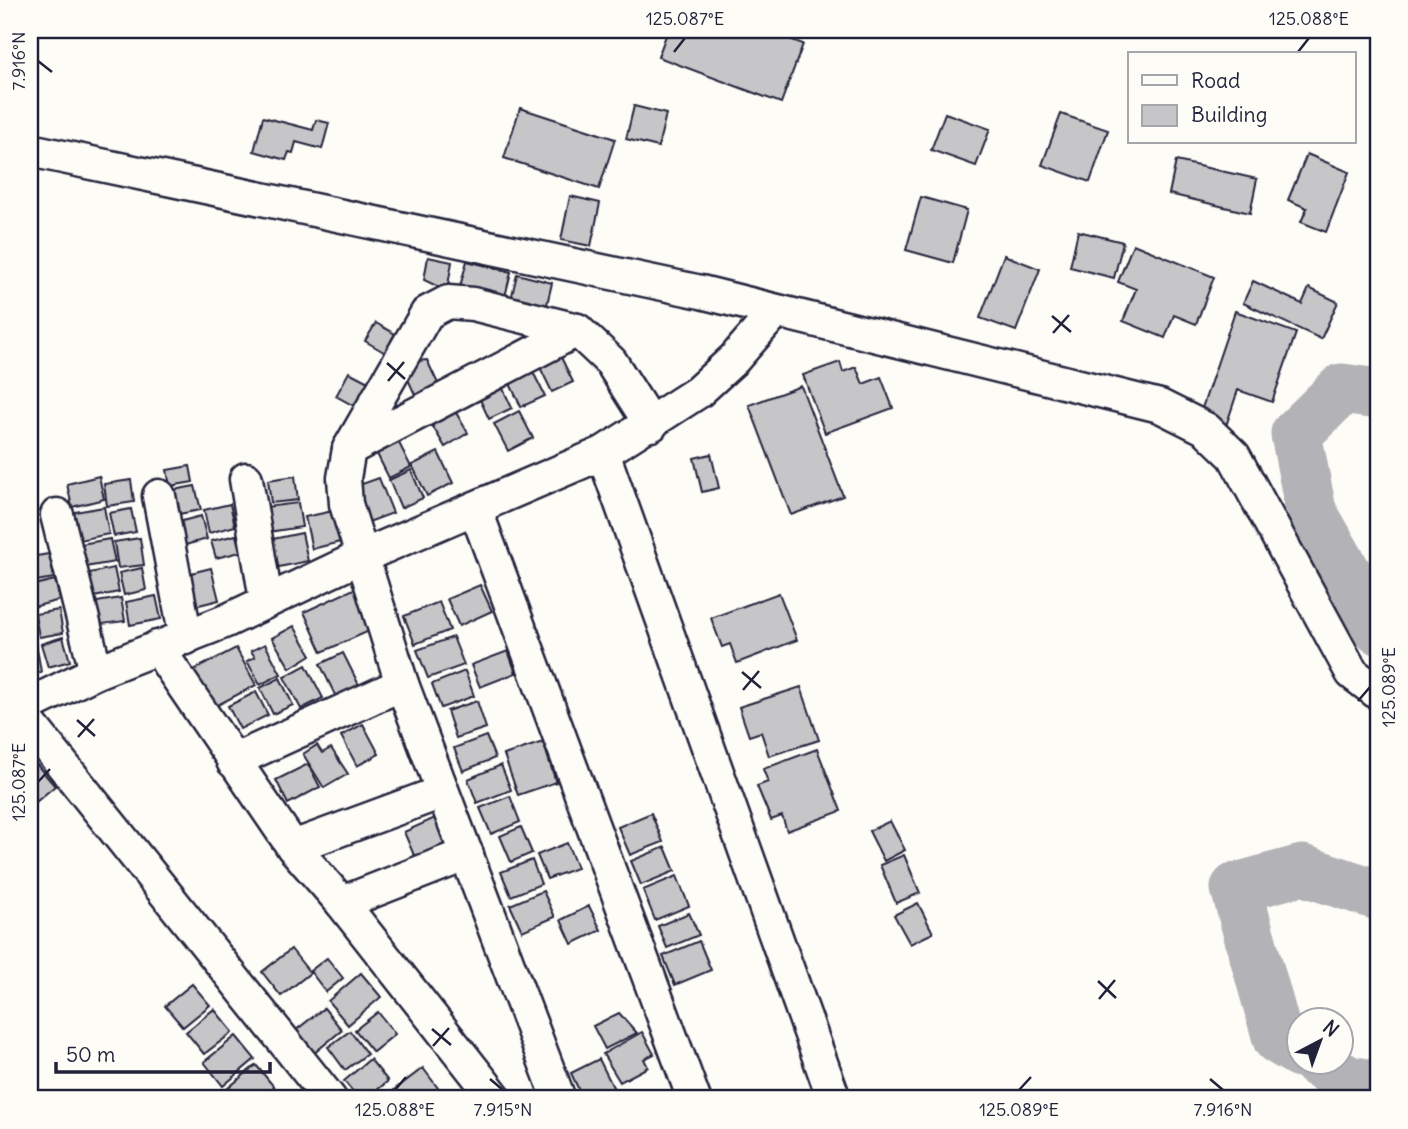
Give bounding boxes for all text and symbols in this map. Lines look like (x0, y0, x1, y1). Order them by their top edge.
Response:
text: 125.087°E (646, 7, 724, 30)
text: 125.088°E (1269, 7, 1349, 30)
text: 7.916°N (7, 32, 30, 90)
legend (1128, 52, 1356, 144)
text: Road (1191, 67, 1240, 94)
text: Building (1191, 101, 1267, 128)
text: 125.089°E (1377, 647, 1400, 727)
text: 125.087°E (7, 743, 30, 821)
north arrow (1286, 1006, 1356, 1076)
text: N (1318, 1015, 1344, 1042)
scale bar (56, 1031, 270, 1075)
text: 50 m (66, 1041, 115, 1068)
text: 125.088°E (355, 1098, 435, 1121)
text: 7.915°N (474, 1098, 532, 1121)
text: 125.089°E (979, 1098, 1059, 1121)
text: 7.916°N (1194, 1098, 1252, 1121)

